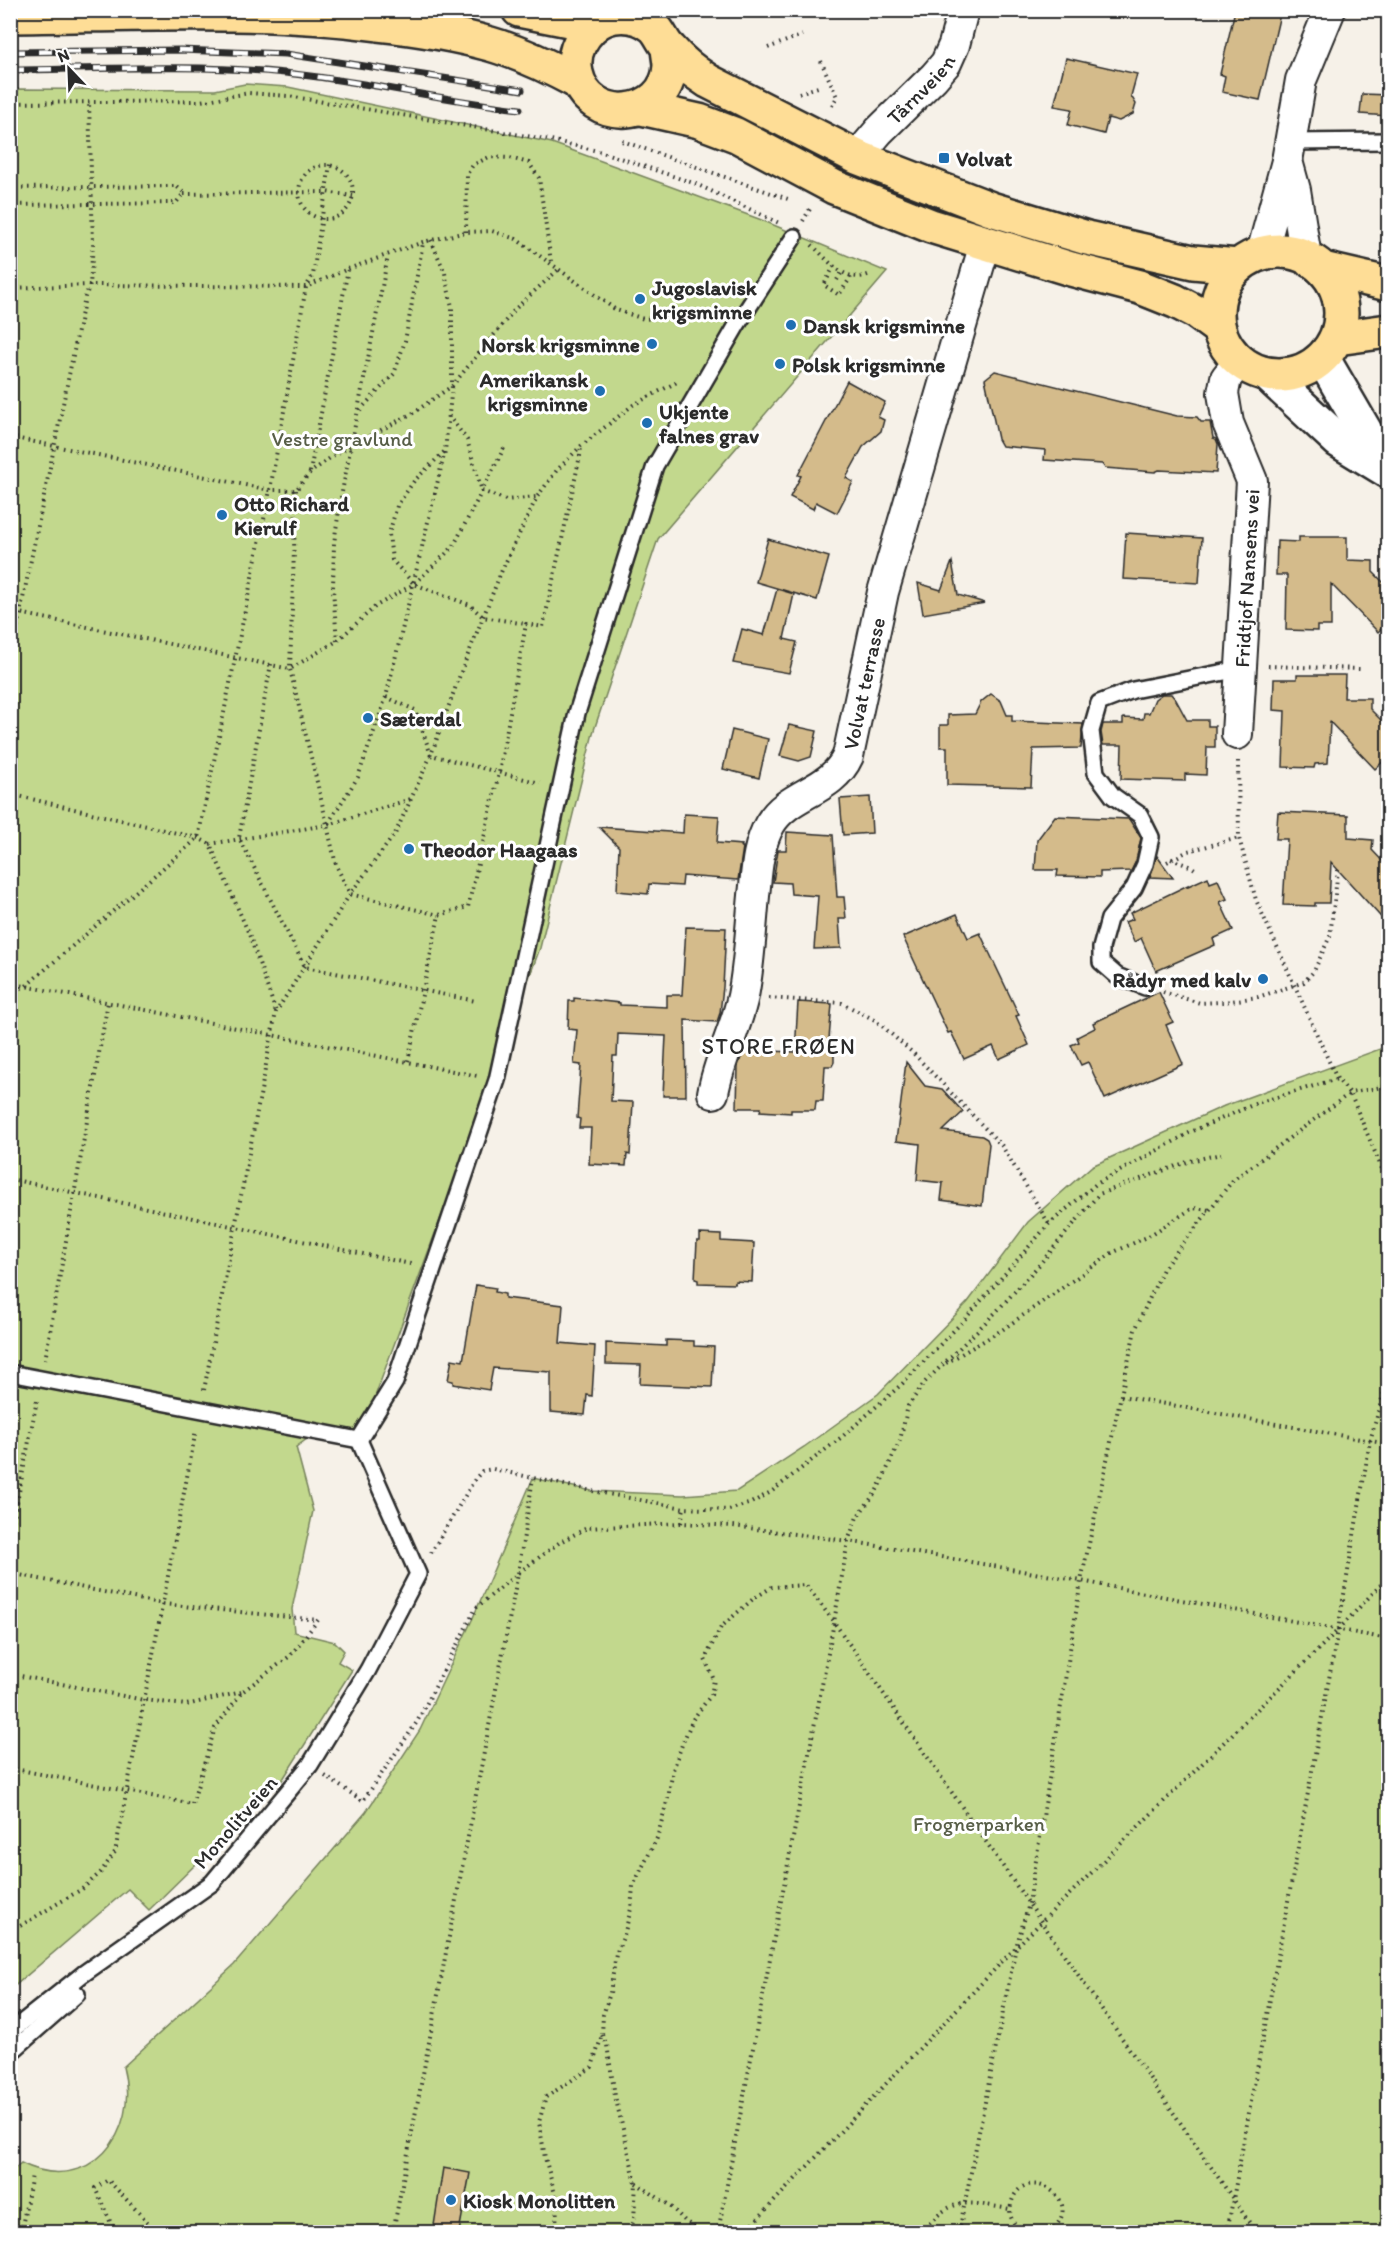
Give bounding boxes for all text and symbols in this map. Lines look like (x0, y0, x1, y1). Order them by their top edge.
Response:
north arrow (39, 39, 99, 99)
text: N (55, 45, 72, 67)
street label: Tårnveien (881, 51, 960, 129)
place label: Volvat (956, 146, 1012, 171)
marker: Volvat (937, 151, 951, 165)
place label: Jugoslavisk krigsminne (651, 275, 758, 325)
marker: Jugoslavisk krigsminne (633, 292, 647, 306)
place label: Dansk krigsminne (803, 313, 965, 339)
marker: Dansk krigsminne (784, 318, 798, 332)
place label: Norsk krigsminne (481, 332, 640, 358)
marker: Norsk krigsminne (645, 337, 659, 351)
place label: Polsk krigsminne (792, 352, 945, 378)
marker: Polsk krigsminne (773, 357, 787, 371)
place label: Amerikansk krigsminne (479, 367, 589, 417)
marker: Amerikansk krigsminne (593, 384, 607, 398)
place label: Ukjente falnes grav (659, 399, 759, 449)
marker: Ukjente falnes grav (640, 416, 654, 430)
park label: Vestre gravlund (271, 426, 413, 451)
street label: Fridtjof Nansens vei (1228, 488, 1264, 668)
place label: Otto Richard Kierulf (234, 491, 350, 540)
marker: Otto Richard Kierulf (215, 508, 229, 522)
street label: Volvat terrasse (837, 615, 890, 752)
place label: Sæterdal (380, 706, 462, 731)
marker: Sæterdal (361, 711, 375, 725)
place label: Theodor Haagaas (420, 837, 578, 863)
marker: Theodor Haagaas (402, 842, 416, 856)
place label: Rådyr med kalv (1112, 967, 1251, 993)
marker: Rådyr med kalv (1256, 972, 1270, 986)
district label: STORE FRØEN (702, 1033, 856, 1060)
street label: Monolitveien (188, 1770, 282, 1874)
park label: Frognerparken (913, 1811, 1045, 1836)
place label: Kiosk Monolitten (463, 2188, 616, 2213)
marker: Kiosk Monolitten (444, 2193, 458, 2207)

